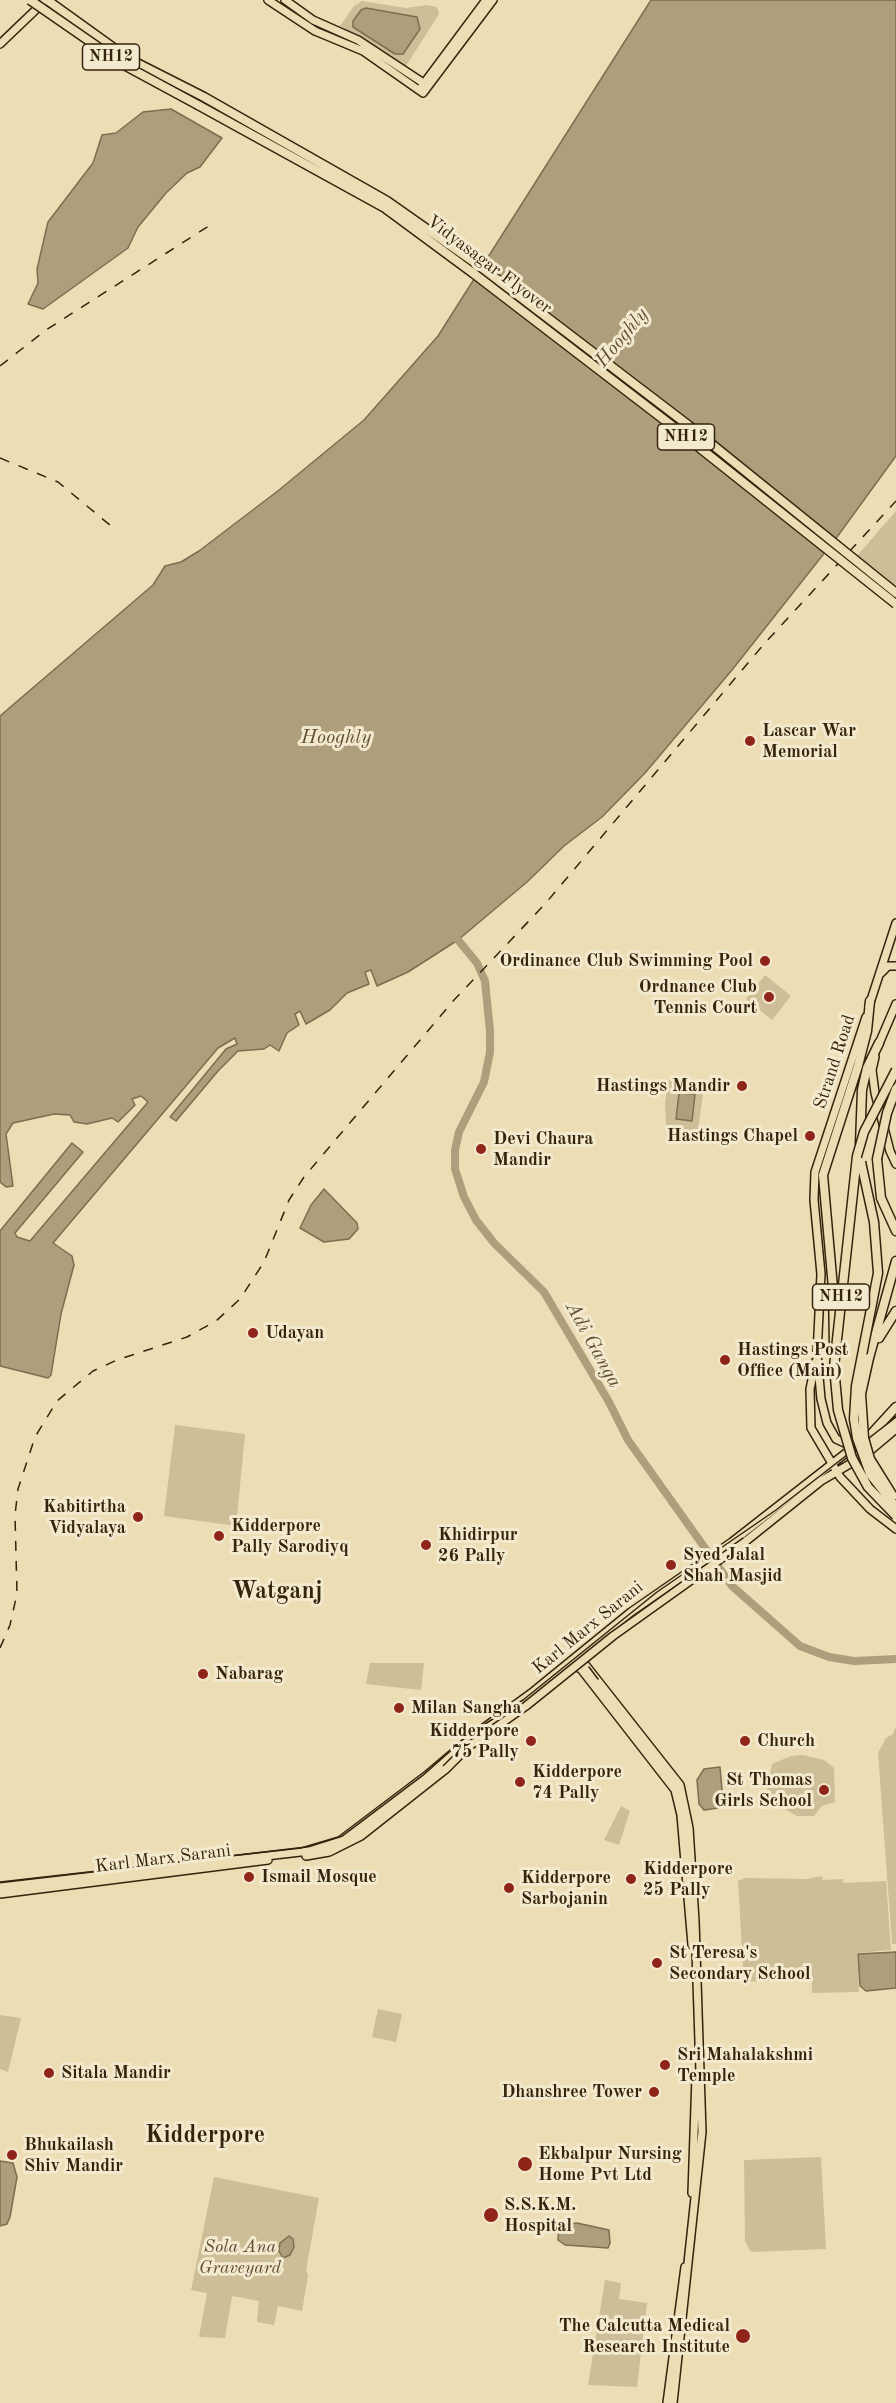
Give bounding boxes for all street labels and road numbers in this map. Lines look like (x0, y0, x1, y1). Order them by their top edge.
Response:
road number: NH12 (82, 44, 140, 70)
street label: Vidyasagar Flyover (422, 211, 556, 319)
road number: NH12 (658, 424, 714, 450)
street label: Strand Road (810, 1012, 860, 1112)
road number: NH12 (812, 1284, 870, 1310)
street label: Karl Marx Sarani (528, 1577, 648, 1679)
street label: Karl Marx Sarani (94, 1840, 232, 1878)

